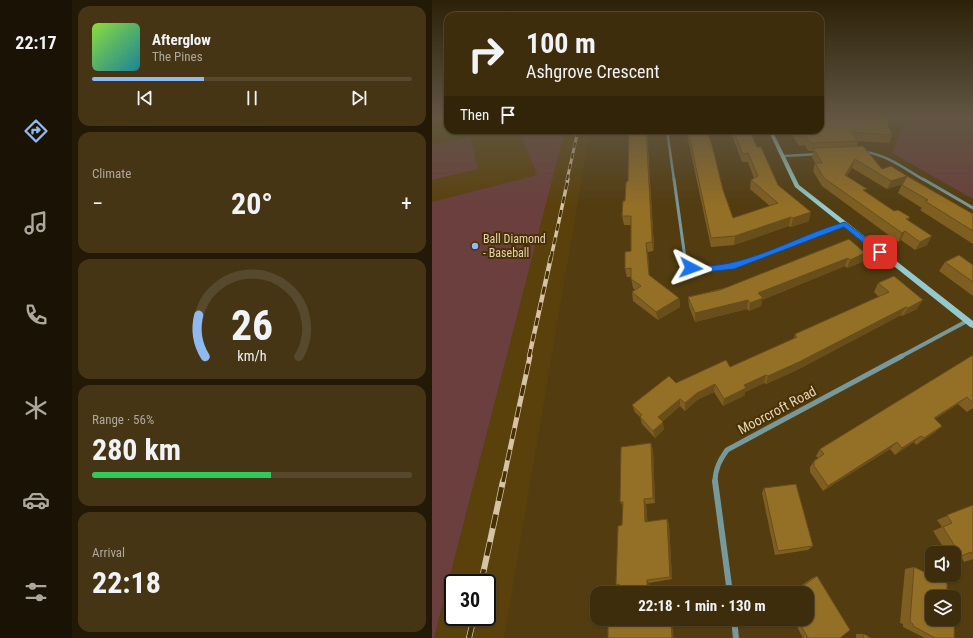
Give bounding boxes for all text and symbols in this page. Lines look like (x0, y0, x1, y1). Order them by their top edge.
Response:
text: 100 m (526, 27, 596, 60)
icon: right (460, 28, 512, 80)
text: Afterglow (152, 31, 211, 49)
text: 22:17 (15, 32, 57, 53)
text: The Pines (152, 49, 203, 64)
text: Ashgrove Crescent (526, 61, 660, 82)
icon: previous (134, 87, 156, 109)
icon: pause (241, 87, 263, 109)
icon: next (348, 87, 370, 109)
icon: arrive (497, 104, 519, 126)
text: Then (460, 106, 489, 124)
icon: directions (22, 117, 50, 145)
text: Climate (92, 166, 131, 181)
text: 20° (231, 186, 273, 221)
text: − (92, 191, 103, 216)
text: + (401, 191, 412, 216)
icon: music (22, 209, 50, 237)
place label: Ball Diamond - Baseball (483, 232, 546, 260)
pin (863, 235, 897, 269)
marker: Ball Diamond - Baseball (470, 241, 480, 251)
icon: arrive (869, 241, 891, 263)
position arrow (670, 247, 712, 289)
icon: phone (22, 301, 50, 329)
text: 26 (231, 301, 273, 350)
text: km/h (237, 348, 267, 364)
street label: Moorcroft Road (735, 383, 819, 437)
icon: climate (22, 394, 50, 422)
text: Range · 56% (92, 412, 154, 427)
text: 280 km (92, 432, 181, 467)
icon: car (22, 486, 50, 514)
text: Arrival (92, 545, 125, 560)
map controls (925, 546, 961, 626)
button: sound (925, 546, 961, 582)
text: 22:18 (92, 565, 161, 600)
speed limit sign: 30 (444, 574, 496, 626)
icon: filters (22, 578, 50, 606)
button: layers (925, 590, 961, 626)
text: 22:18 · 1 min · 130 m (638, 597, 766, 615)

